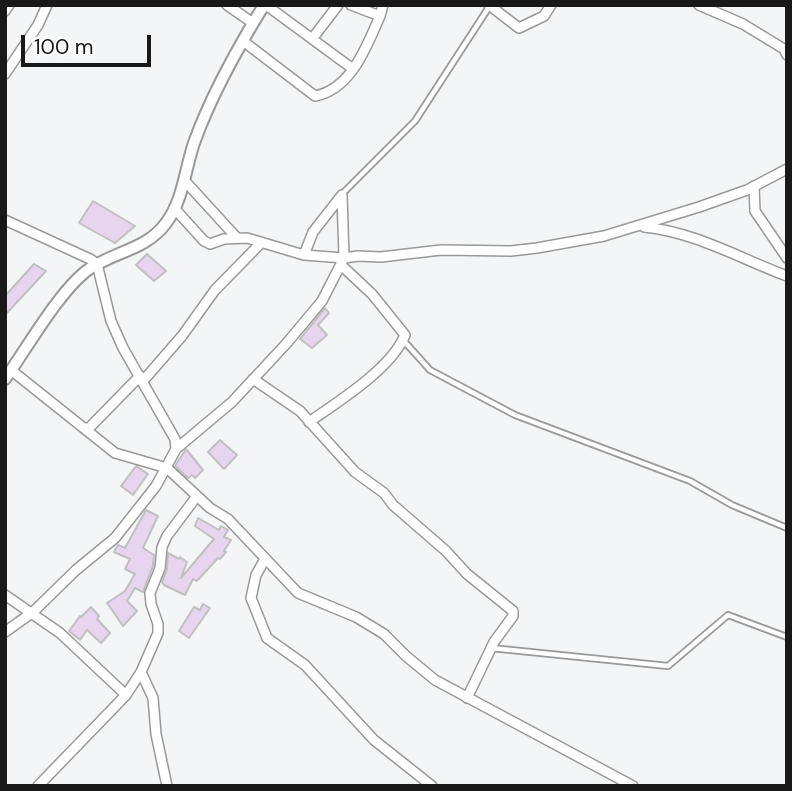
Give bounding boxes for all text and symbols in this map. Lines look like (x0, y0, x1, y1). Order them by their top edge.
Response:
scale bar (24, 21, 154, 65)
text: 100 m (34, 33, 94, 61)

